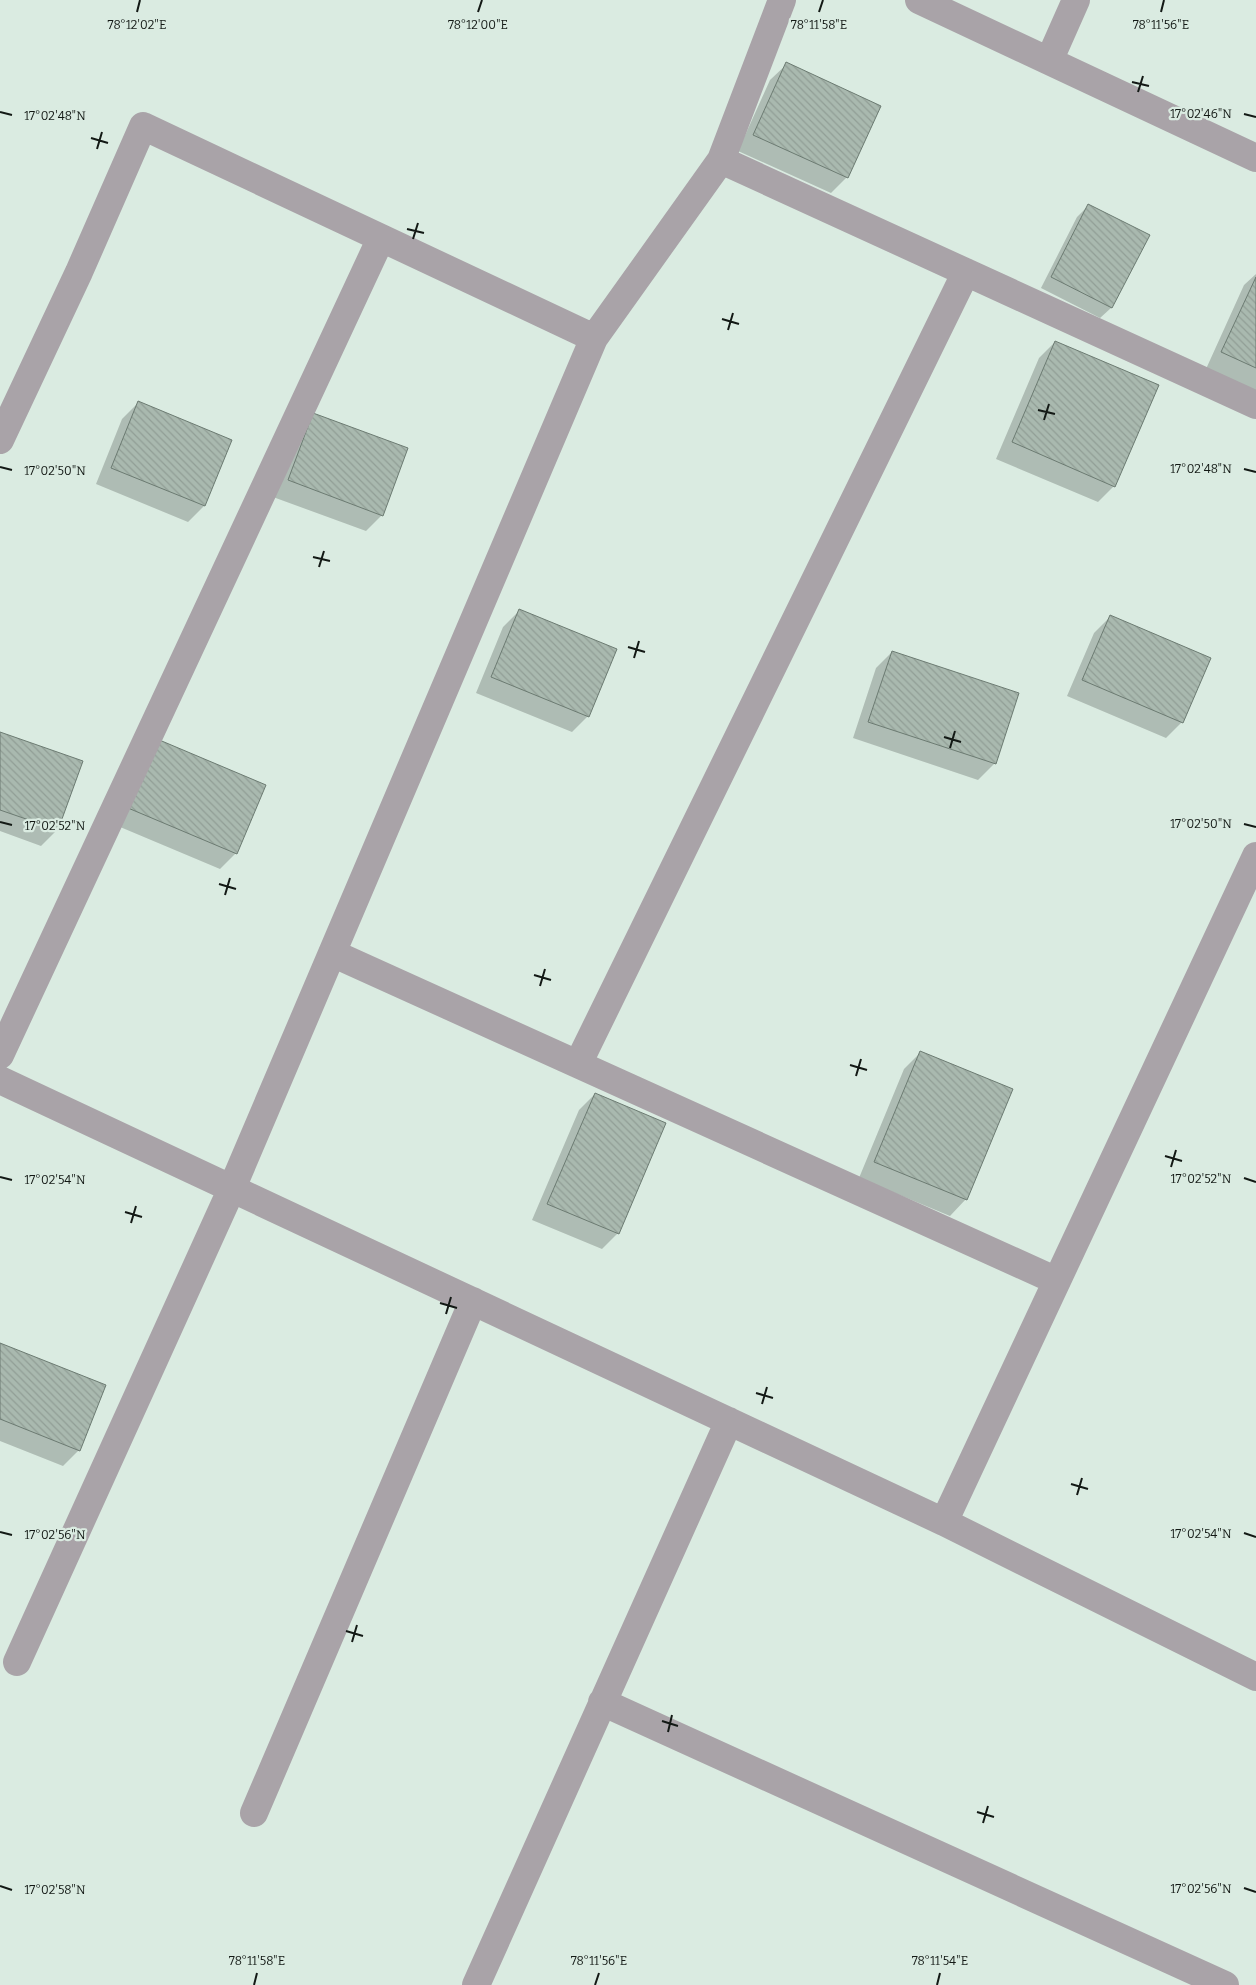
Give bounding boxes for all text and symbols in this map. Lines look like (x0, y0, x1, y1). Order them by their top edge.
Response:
text: 78°12'02"E (108, 18, 166, 32)
text: 78°12'00"E (448, 18, 508, 32)
text: 78°11'58"E (791, 18, 847, 32)
text: 78°11'56"E (1133, 18, 1189, 32)
text: 17°02'46"N (1170, 107, 1232, 121)
text: 17°02'48"N (24, 109, 86, 123)
text: 17°02'48"N (1170, 462, 1232, 476)
text: 17°02'50"N (24, 464, 86, 478)
text: 17°02'50"N (1170, 817, 1232, 831)
text: 17°02'52"N (25, 819, 86, 833)
text: 17°02'52"N (1171, 1172, 1232, 1186)
text: 17°02'54"N (24, 1173, 86, 1187)
text: 17°02'54"N (1170, 1527, 1232, 1541)
text: 17°02'56"N (24, 1528, 86, 1542)
text: 17°02'56"N (1170, 1882, 1232, 1896)
text: 17°02'58"N (25, 1883, 86, 1897)
text: 78°11'58"E (229, 1954, 285, 1968)
text: 78°11'56"E (571, 1954, 627, 1968)
text: 78°11'54"E (912, 1954, 968, 1968)

